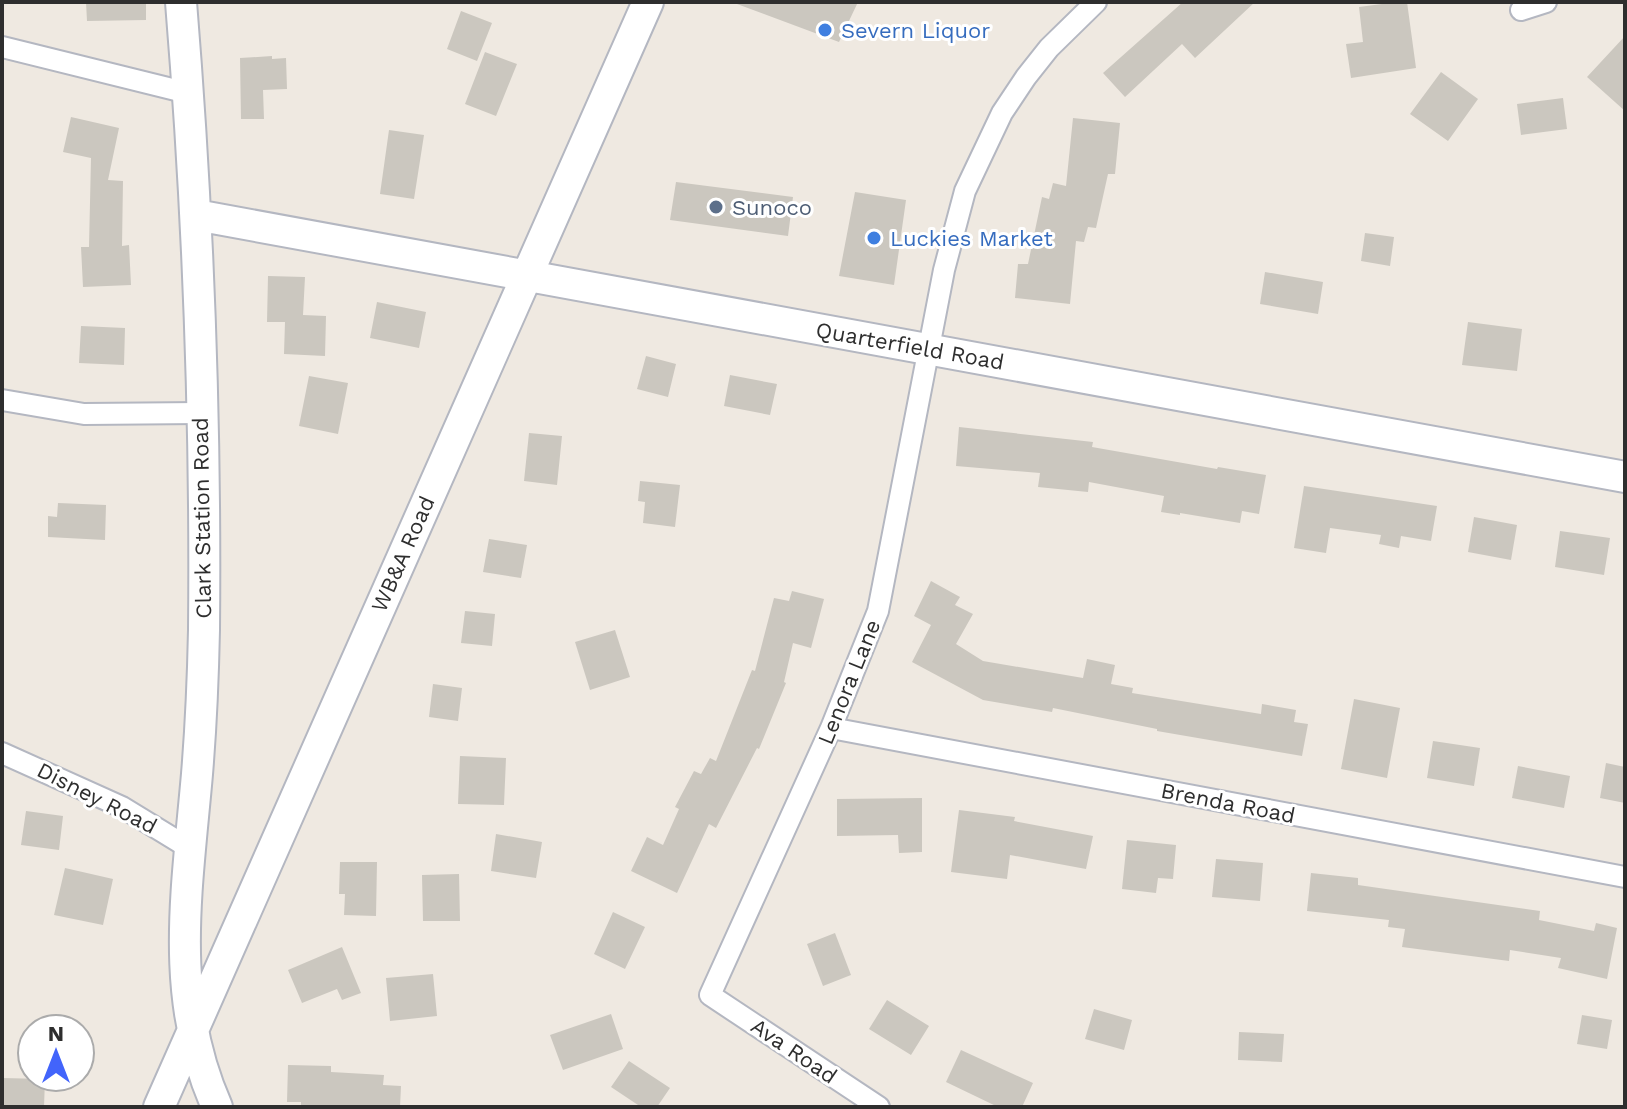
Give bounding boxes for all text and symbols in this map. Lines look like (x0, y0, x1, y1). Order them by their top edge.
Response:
place label: Severn Liquor (841, 18, 990, 43)
marker: Severn Liquor (816, 21, 834, 39)
place label: Sunoco (732, 195, 812, 220)
marker: Sunoco (707, 198, 725, 216)
place label: Luckies Market (890, 226, 1053, 251)
marker: Luckies Market (865, 229, 883, 247)
street label: Quarterfield Road (814, 317, 1006, 375)
street label: Clark Station Road (188, 417, 216, 619)
street label: WB&A Road (366, 492, 440, 616)
street label: Lenora Lane (813, 616, 885, 748)
street label: Disney Road (33, 757, 161, 839)
street label: Brenda Road (1159, 778, 1297, 828)
north arrow (16, 1013, 96, 1093)
street label: Ava Road (746, 1013, 842, 1089)
text: N (48, 1021, 64, 1046)

